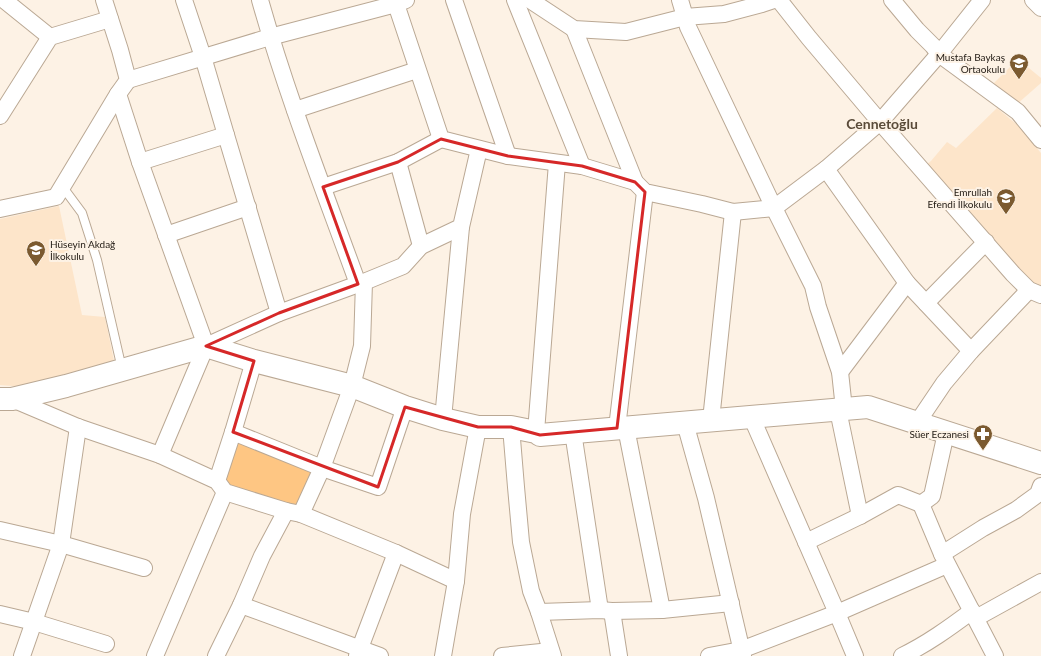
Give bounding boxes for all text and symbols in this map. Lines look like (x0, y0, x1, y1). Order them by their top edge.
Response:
place label: Mustafa Baykaş Ortaokulu (936, 51, 1005, 75)
school or university icon: Mustafa Baykaş Ortaokulu (1008, 52, 1030, 80)
district label: Cennetoğlu (846, 115, 918, 132)
place label: Emrullah Efendi İlkokulu (928, 186, 992, 210)
school or university icon: Emrullah Efendi İlkokulu (995, 187, 1017, 215)
place label: Hüseyin Akdağ İlkokulu (50, 238, 115, 262)
school or university icon: Hüseyin Akdağ İlkokulu (25, 239, 47, 267)
pharmacy icon: Süer Eczanesi (972, 423, 994, 451)
place label: Süer Eczanesi (909, 428, 969, 440)

